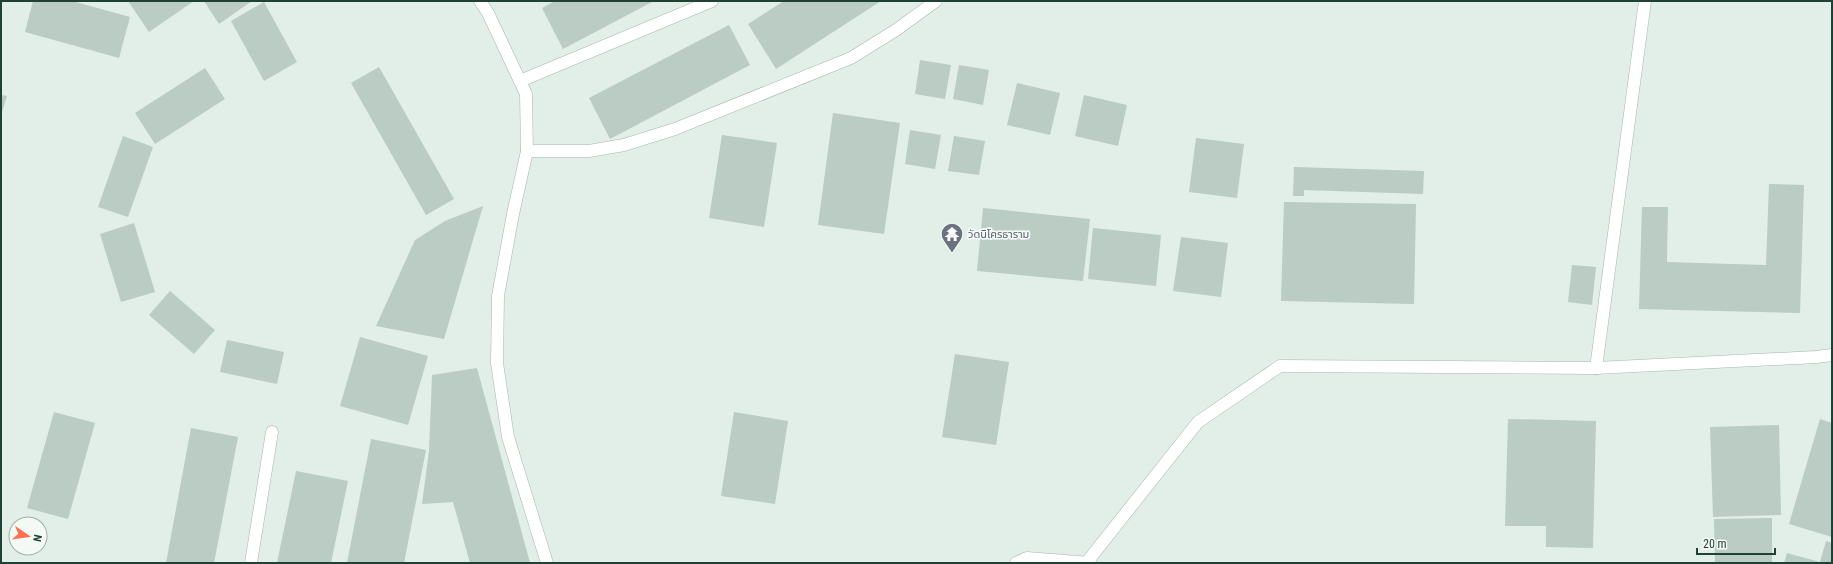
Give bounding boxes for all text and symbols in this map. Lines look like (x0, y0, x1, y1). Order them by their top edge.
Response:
temple icon: วัดนิโครธาราม (939, 221, 965, 254)
place label: วัดนิโครธาราม (968, 228, 1029, 241)
north arrow (8, 516, 48, 556)
scale bar (1697, 530, 1775, 556)
text: N (30, 533, 44, 543)
text: 20 m (1703, 537, 1727, 551)

